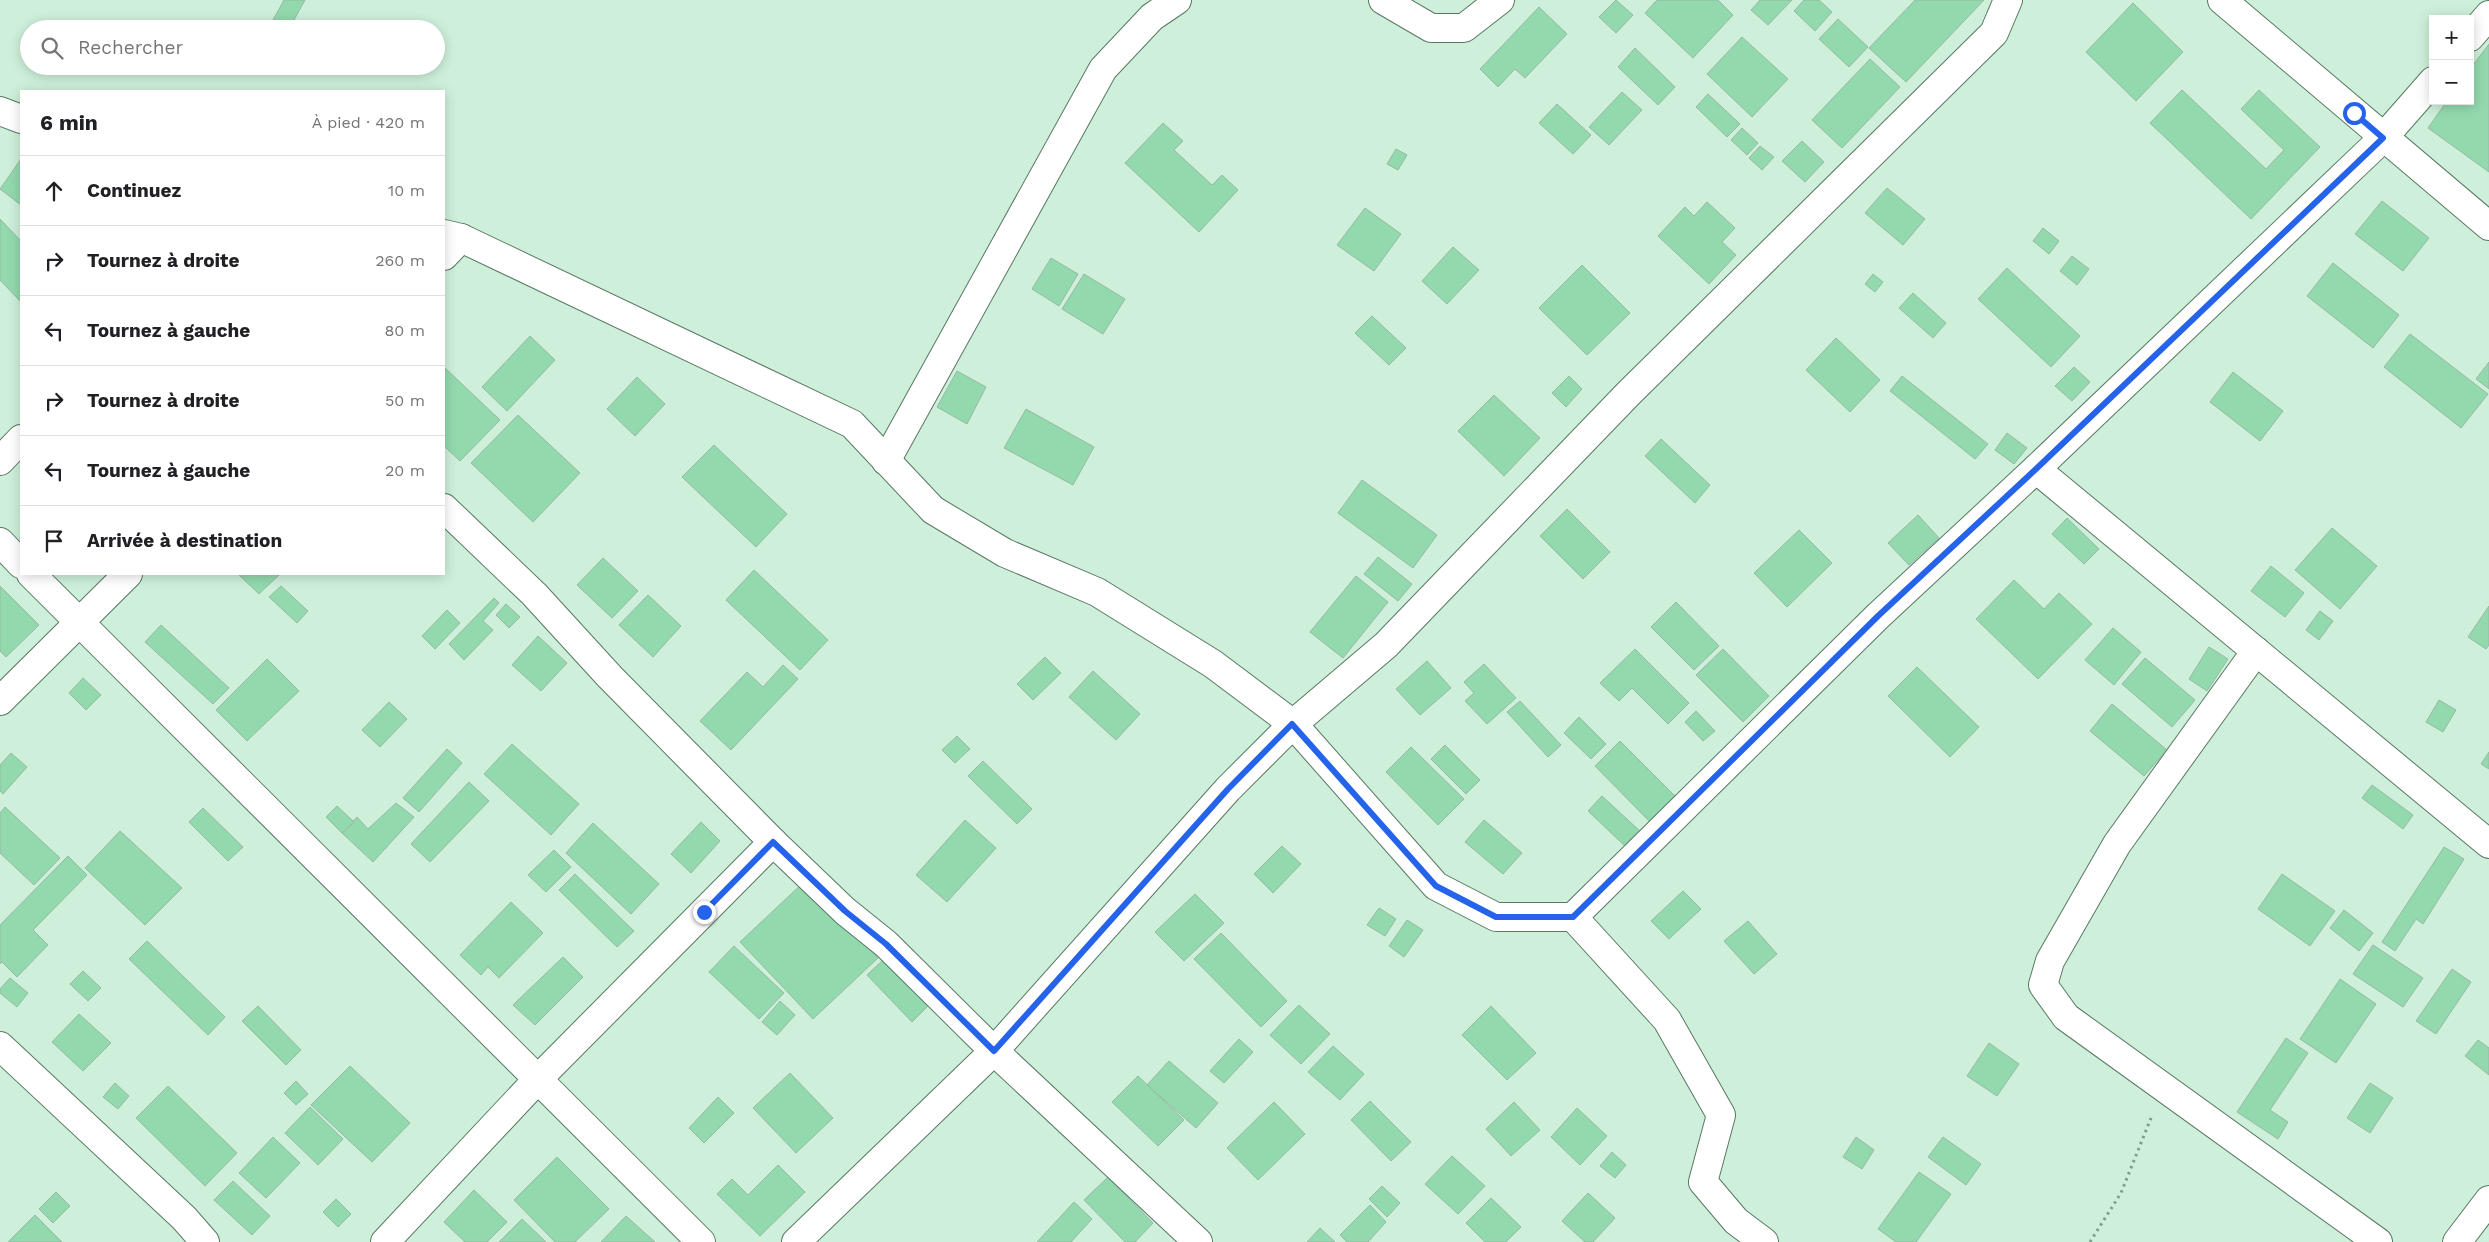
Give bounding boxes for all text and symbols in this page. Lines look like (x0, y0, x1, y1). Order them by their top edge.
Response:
map controls (2429, 15, 2474, 105)
button: + (2429, 15, 2474, 60)
search box (20, 20, 445, 75)
icon: search (38, 34, 66, 62)
text: Rechercher (78, 36, 183, 59)
button: − (2429, 60, 2474, 105)
route start (2343, 102, 2366, 125)
text: 6 min (40, 110, 98, 135)
text: À pied · 420 m (312, 113, 425, 132)
icon: ahead (40, 177, 68, 205)
text: Continuez (87, 179, 181, 202)
text: 10 m (388, 181, 425, 200)
icon: right (40, 247, 68, 275)
text: Tournez à droite (87, 249, 239, 272)
text: 260 m (375, 251, 425, 270)
icon: left (40, 317, 68, 345)
text: Tournez à gauche (87, 319, 250, 342)
text: 80 m (384, 321, 425, 340)
icon: right (40, 387, 68, 415)
text: Tournez à droite (87, 389, 239, 412)
text: 50 m (385, 391, 425, 410)
icon: left (40, 457, 68, 485)
text: Tournez à gauche (87, 459, 250, 482)
text: 20 m (385, 461, 425, 480)
icon: arrive (40, 527, 68, 555)
text: Arrivée à destination (87, 529, 282, 552)
route end (693, 901, 716, 924)

